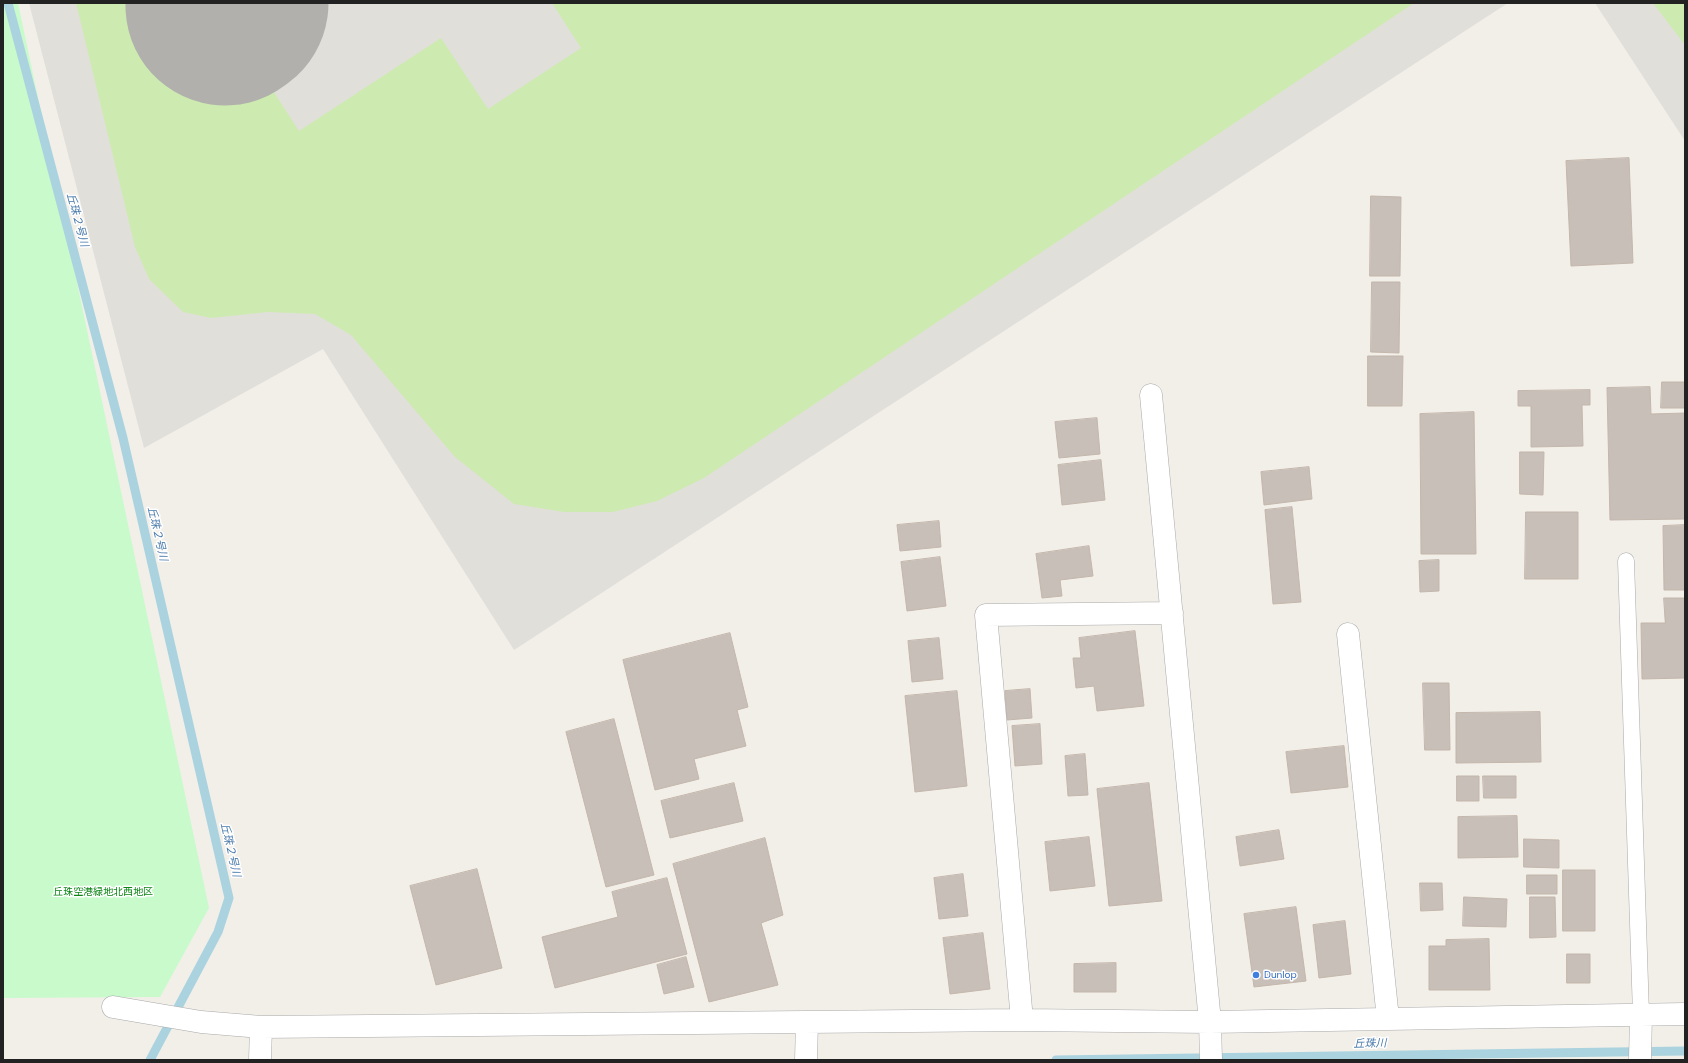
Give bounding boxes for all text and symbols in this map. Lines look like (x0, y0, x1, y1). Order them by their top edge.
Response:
water label: 丘珠２号川 (64, 192, 90, 248)
water label: 丘珠２号川 (144, 506, 170, 562)
water label: 丘珠２号川 (217, 822, 243, 878)
park label: 丘珠空港緑地北西地区 (53, 886, 153, 898)
place label: Dunlop (1264, 969, 1297, 981)
marker: Dunlop (1251, 970, 1261, 980)
water label: 丘珠川 (1353, 1037, 1387, 1051)

